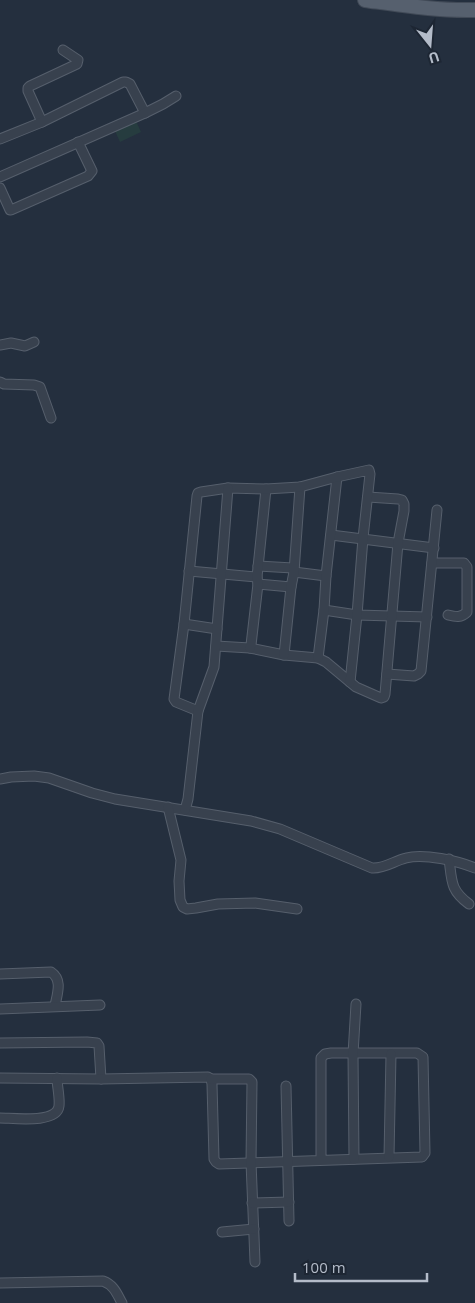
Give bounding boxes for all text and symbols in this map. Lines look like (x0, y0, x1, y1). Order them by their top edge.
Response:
north arrow (405, 20, 455, 70)
text: U (426, 47, 442, 69)
scale bar (295, 1250, 428, 1282)
text: 100 m (302, 1257, 346, 1277)

